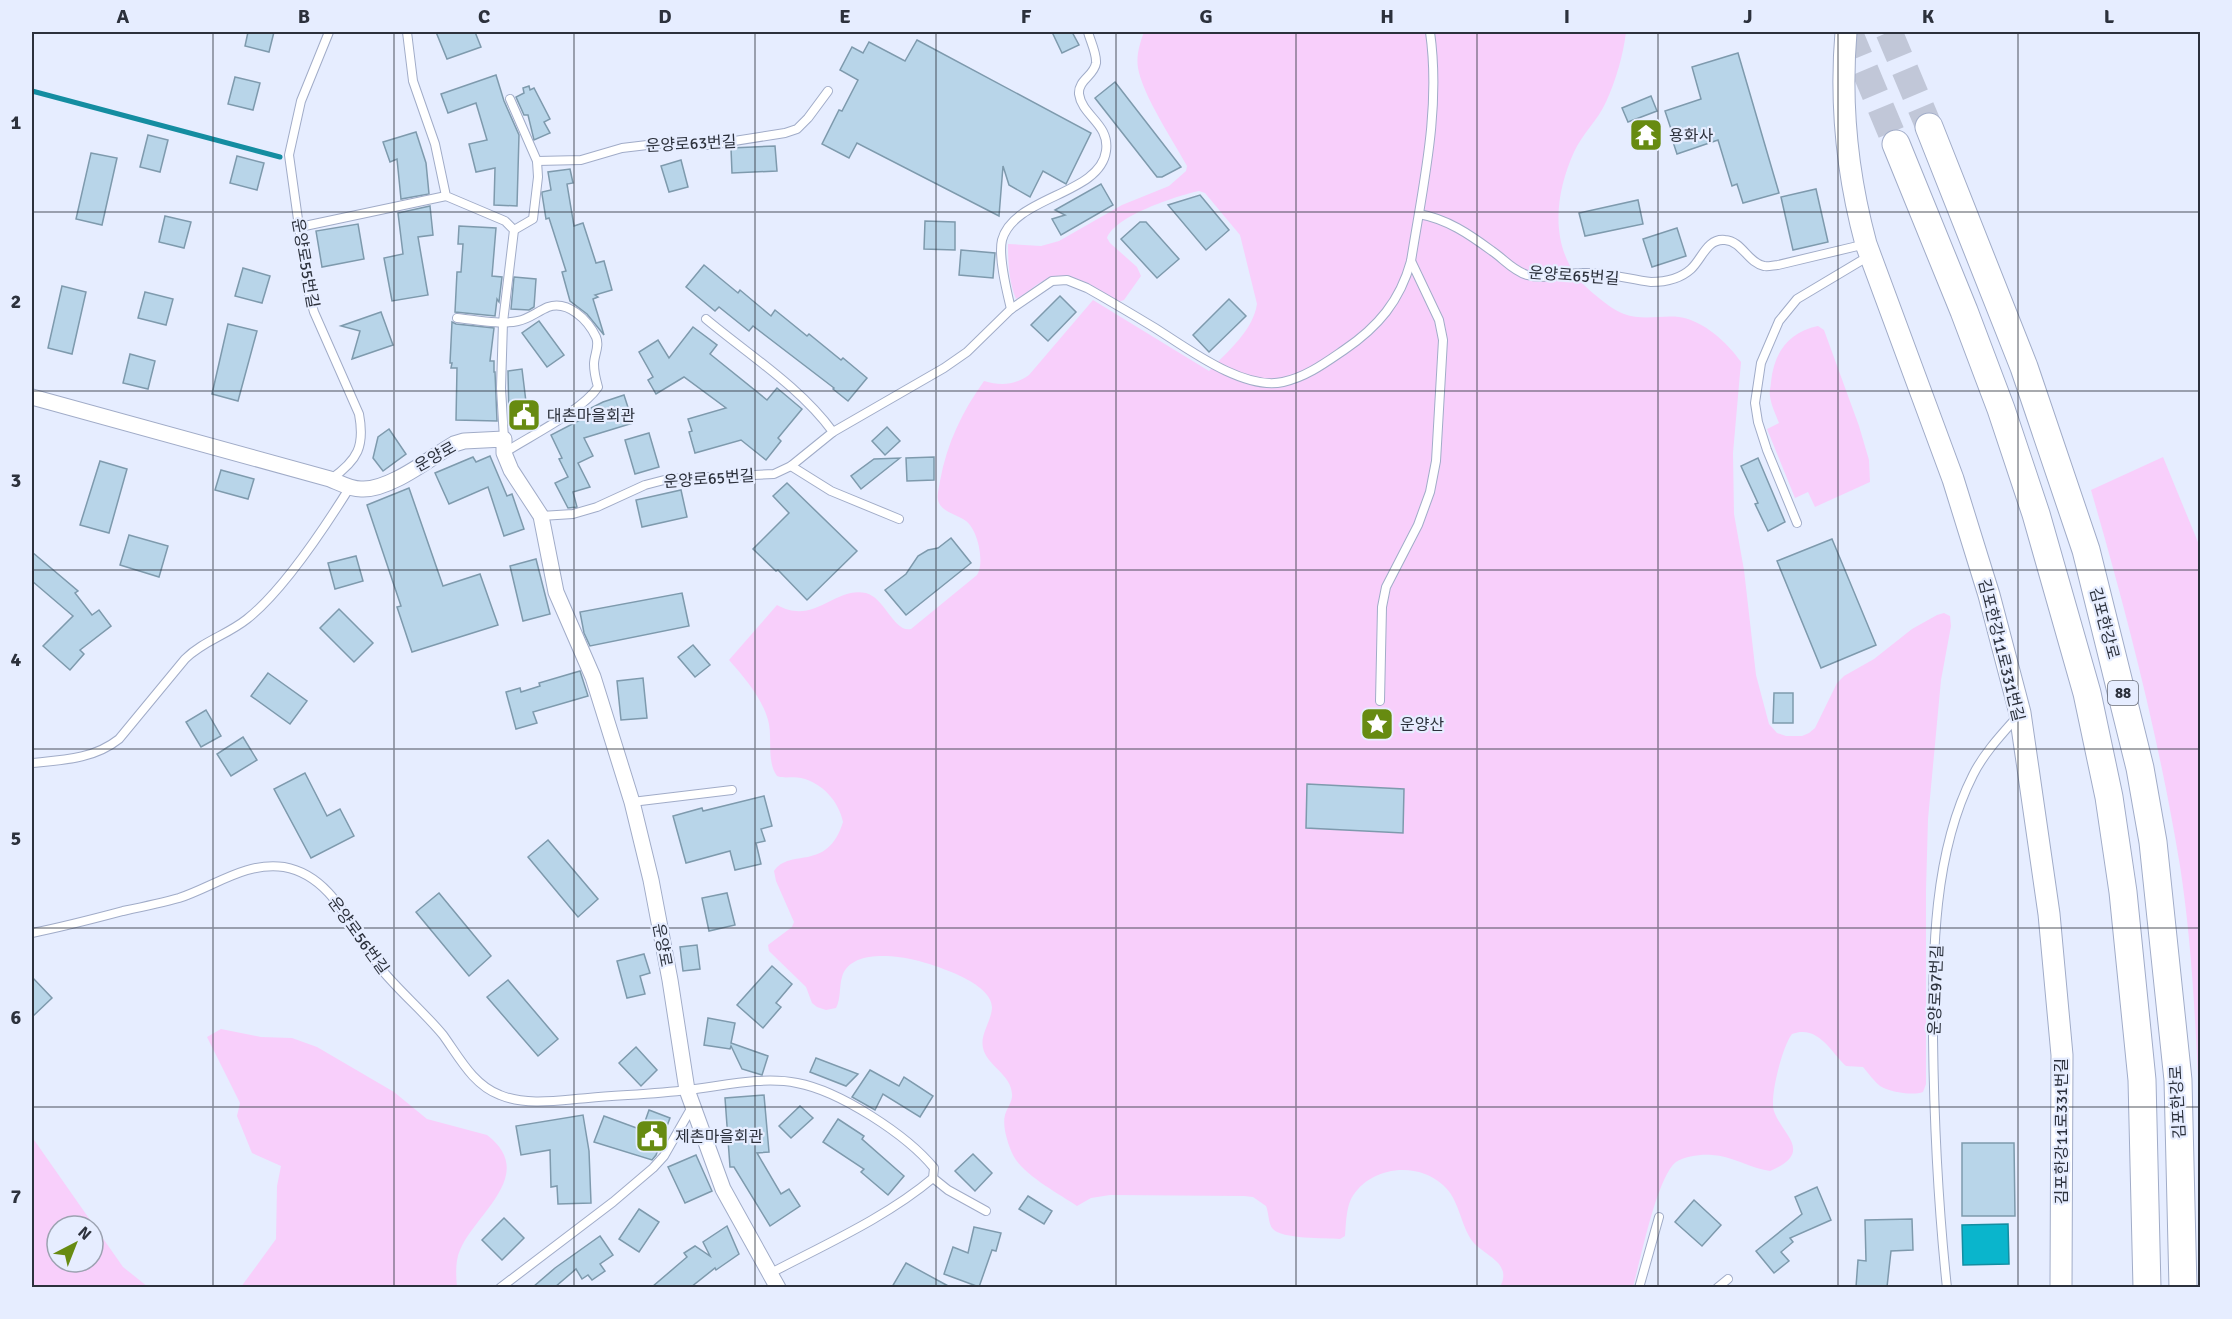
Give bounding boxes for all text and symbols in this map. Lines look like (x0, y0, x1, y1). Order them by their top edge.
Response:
text: A (117, 4, 130, 29)
text: B (298, 4, 310, 29)
text: C (478, 4, 490, 29)
text: D (658, 4, 672, 29)
text: E (839, 4, 851, 29)
text: F (1021, 4, 1032, 29)
text: G (1199, 4, 1213, 29)
text: H (1380, 4, 1394, 29)
text: I (1564, 4, 1570, 29)
text: J (1743, 4, 1753, 29)
text: K (1922, 4, 1935, 29)
text: L (2104, 4, 2115, 29)
text: 1 (11, 110, 22, 135)
temple icon: 용화사 (1628, 117, 1664, 153)
place label: 용화사 (1669, 126, 1713, 146)
street label: 운양로63번길 (645, 132, 737, 156)
street label: 운양로55번길 (287, 217, 323, 310)
street label: 운양로65번길 (1528, 263, 1620, 289)
text: 2 (11, 289, 21, 314)
public building icon: 대촌마을회관 (506, 397, 542, 433)
place label: 대촌마을회관 (547, 406, 636, 426)
street label: 운양로 (411, 437, 460, 476)
street label: 운양로65번길 (663, 466, 755, 492)
text: 3 (11, 468, 21, 493)
street label: 김포한강11로331번길 (1974, 577, 2028, 724)
street label: 김포한강로 (2085, 585, 2123, 662)
text: 4 (11, 647, 22, 672)
road number: 88 (2108, 681, 2138, 705)
place icon: 운양산 (1359, 706, 1395, 742)
place label: 운양산 (1400, 715, 1444, 735)
text: 5 (11, 826, 21, 851)
street label: 운양로56번길 (323, 893, 393, 978)
street label: 운양로 (648, 922, 676, 969)
street label: 운양로97번길 (1924, 944, 1948, 1036)
text: 6 (11, 1005, 22, 1030)
street label: 김포한강11로331번길 (2052, 1058, 2072, 1204)
street label: 김포한강로 (2166, 1064, 2190, 1139)
public building icon: 제촌마을회관 (634, 1118, 670, 1154)
place label: 제촌마을회관 (675, 1127, 764, 1147)
text: 7 (11, 1184, 22, 1209)
north arrow (45, 1214, 105, 1274)
text: N (74, 1222, 95, 1245)

